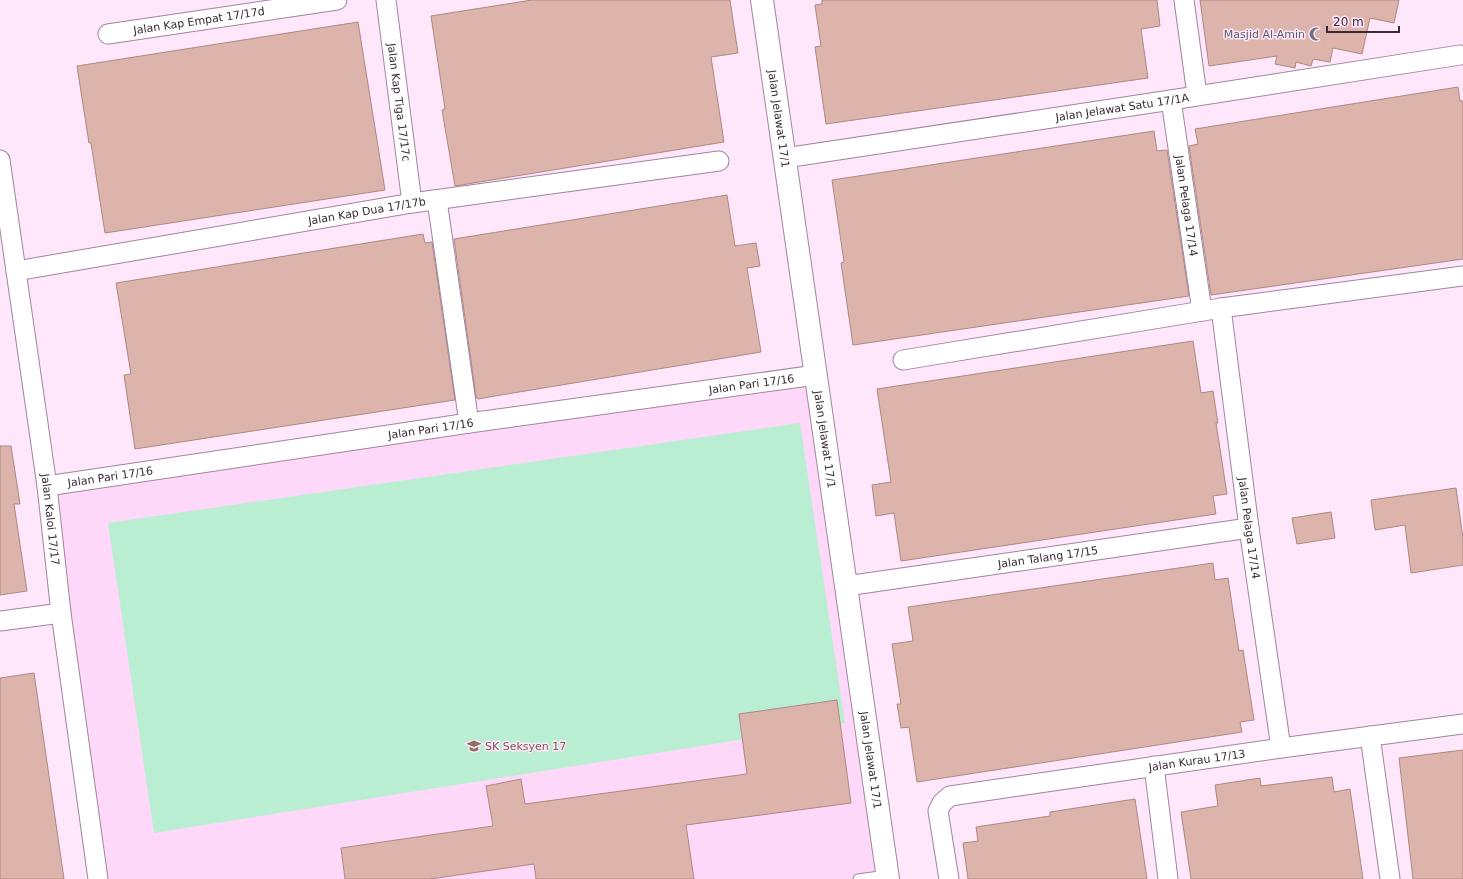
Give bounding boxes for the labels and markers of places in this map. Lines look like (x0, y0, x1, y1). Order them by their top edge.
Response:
mosque icon: Masjid Al-Amin (1308, 26, 1324, 42)
place label: Masjid Al-Amin (1224, 28, 1305, 41)
school or university icon: SK Seksyen 17 (466, 738, 482, 754)
place label: SK Seksyen 17 (485, 740, 566, 753)

